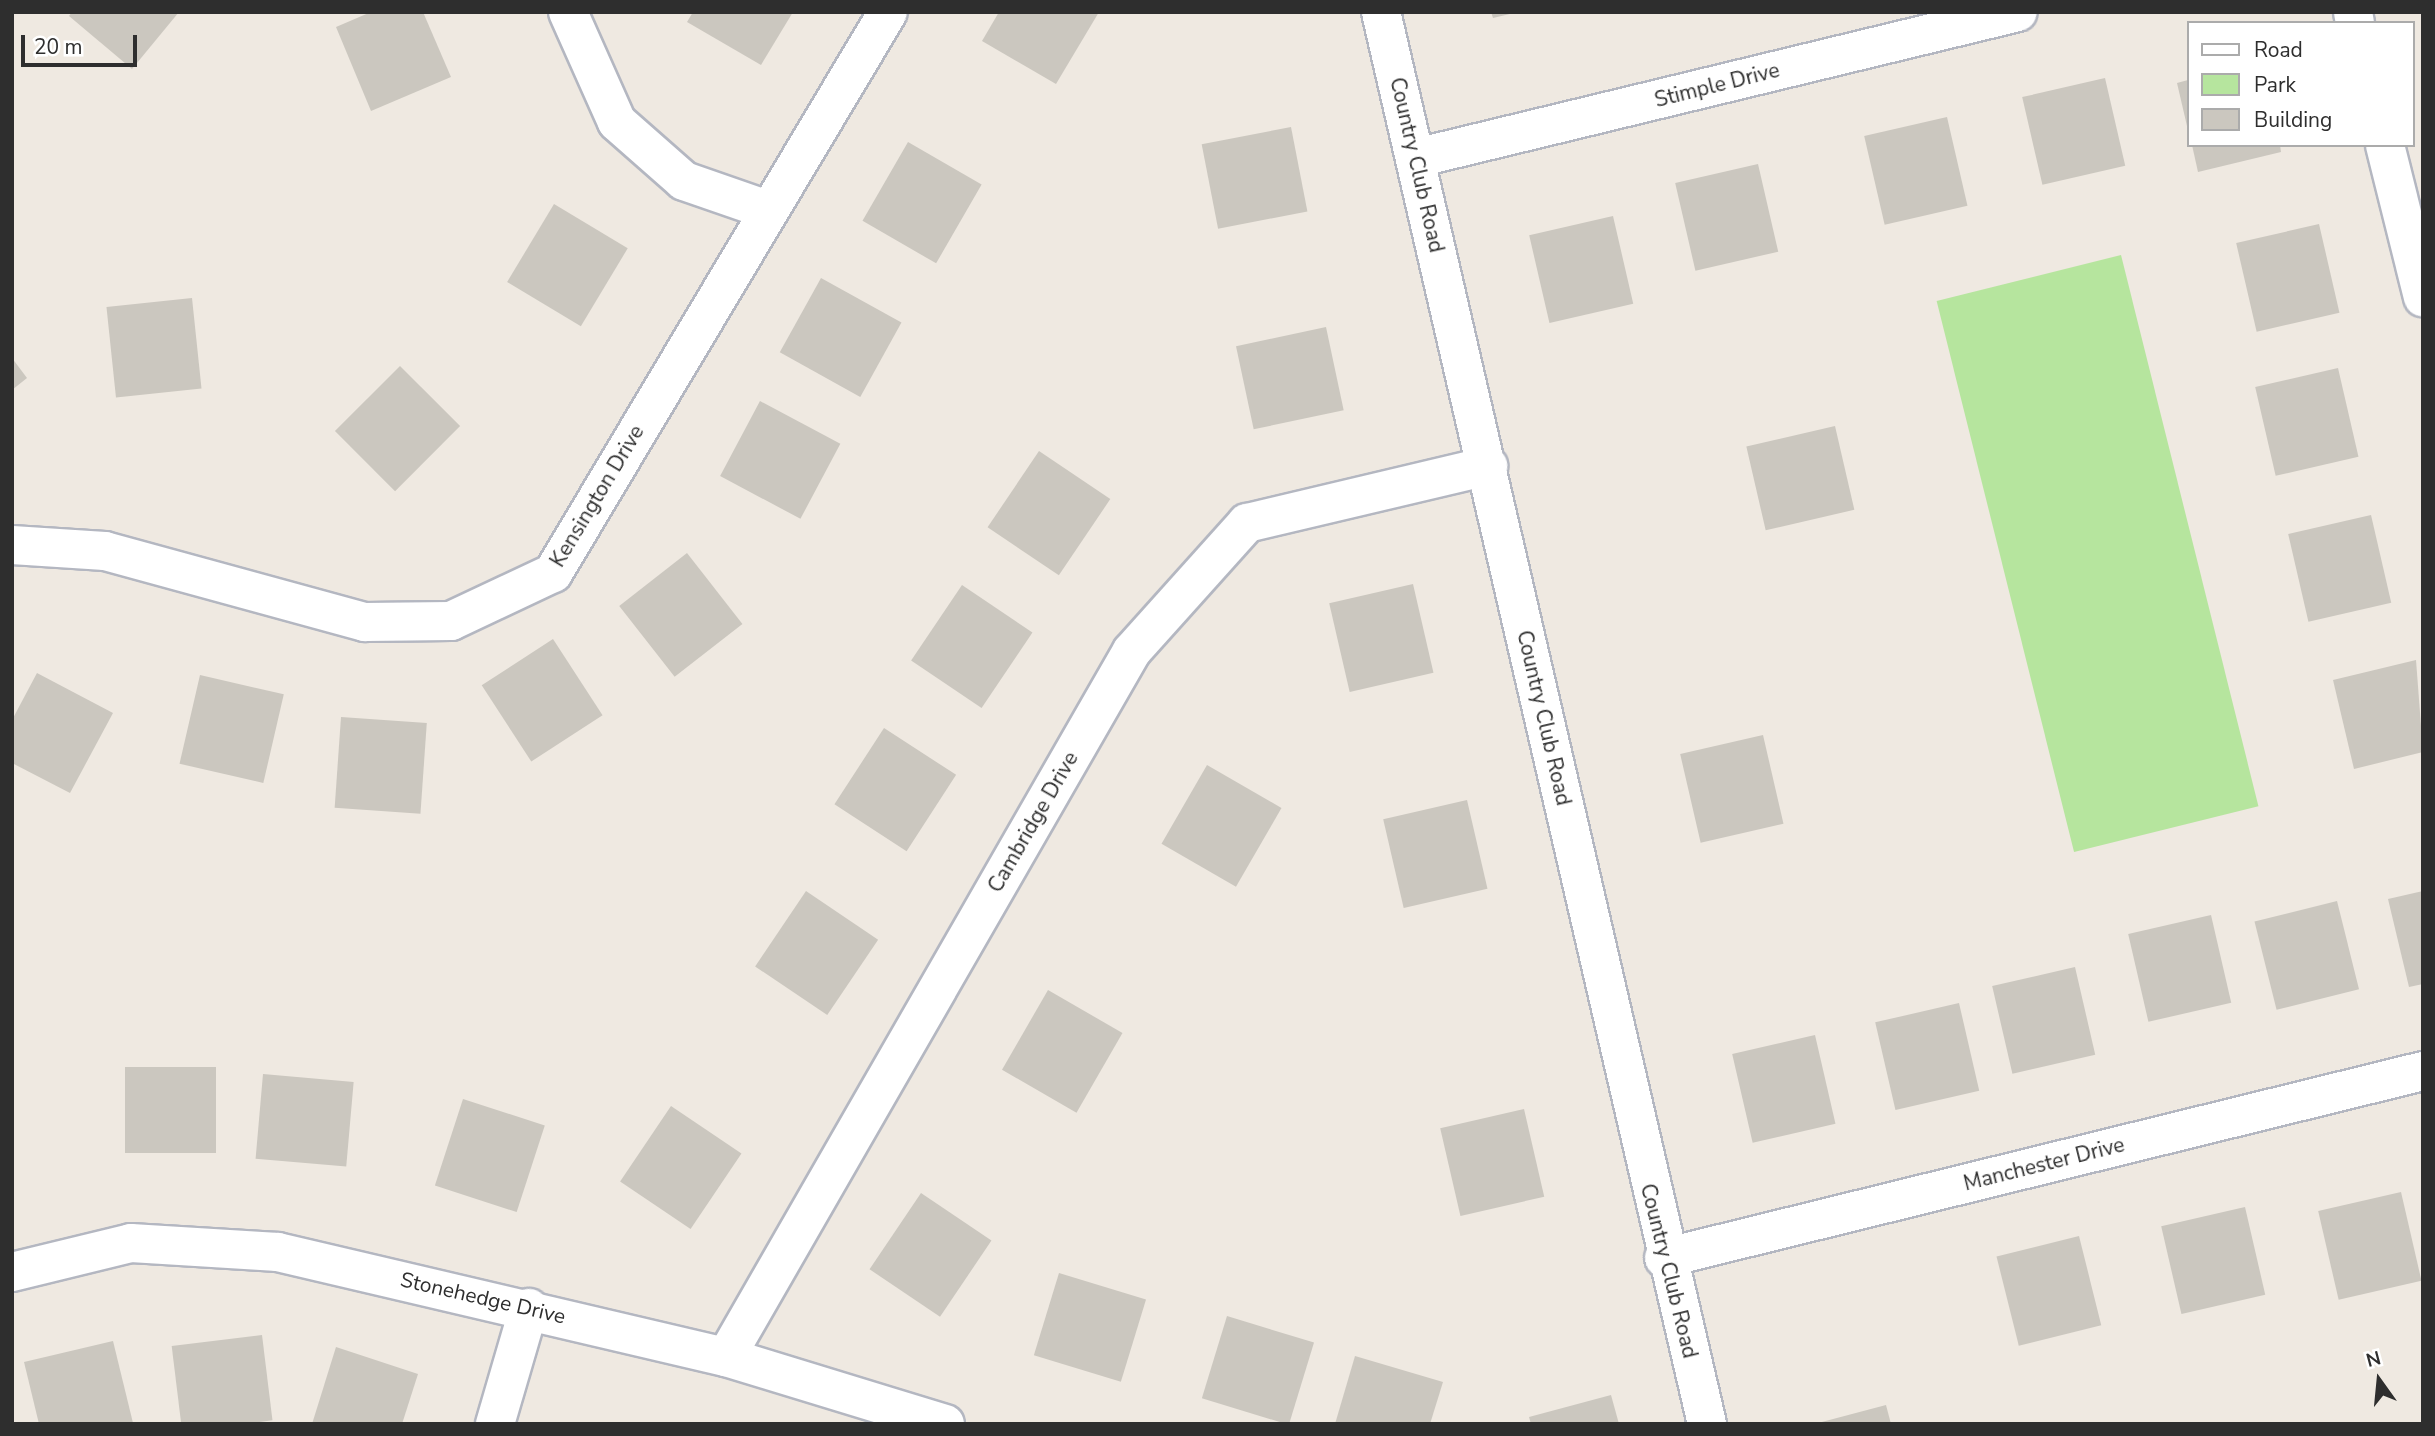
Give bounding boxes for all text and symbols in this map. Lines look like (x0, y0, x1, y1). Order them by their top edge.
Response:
scale bar (24, 21, 140, 65)
legend (2186, 21, 2414, 147)
text: 20 m (34, 33, 83, 61)
text: Road (2254, 36, 2303, 64)
street label: Stimple Drive (1652, 57, 1782, 113)
text: Park (2254, 71, 2296, 99)
street label: Country Club Road (1385, 75, 1449, 255)
text: Building (2254, 106, 2332, 134)
street label: Kensington Drive (545, 420, 649, 572)
street label: Country Club Road (1512, 628, 1576, 808)
street label: Cambridge Drive (982, 747, 1084, 897)
street label: Manchester Drive (1961, 1132, 2127, 1196)
street label: Country Club Road (1635, 1181, 1703, 1361)
street label: Stonehedge Drive (398, 1267, 568, 1329)
north arrow (2344, 1345, 2414, 1415)
text: N (2363, 1345, 2384, 1374)

